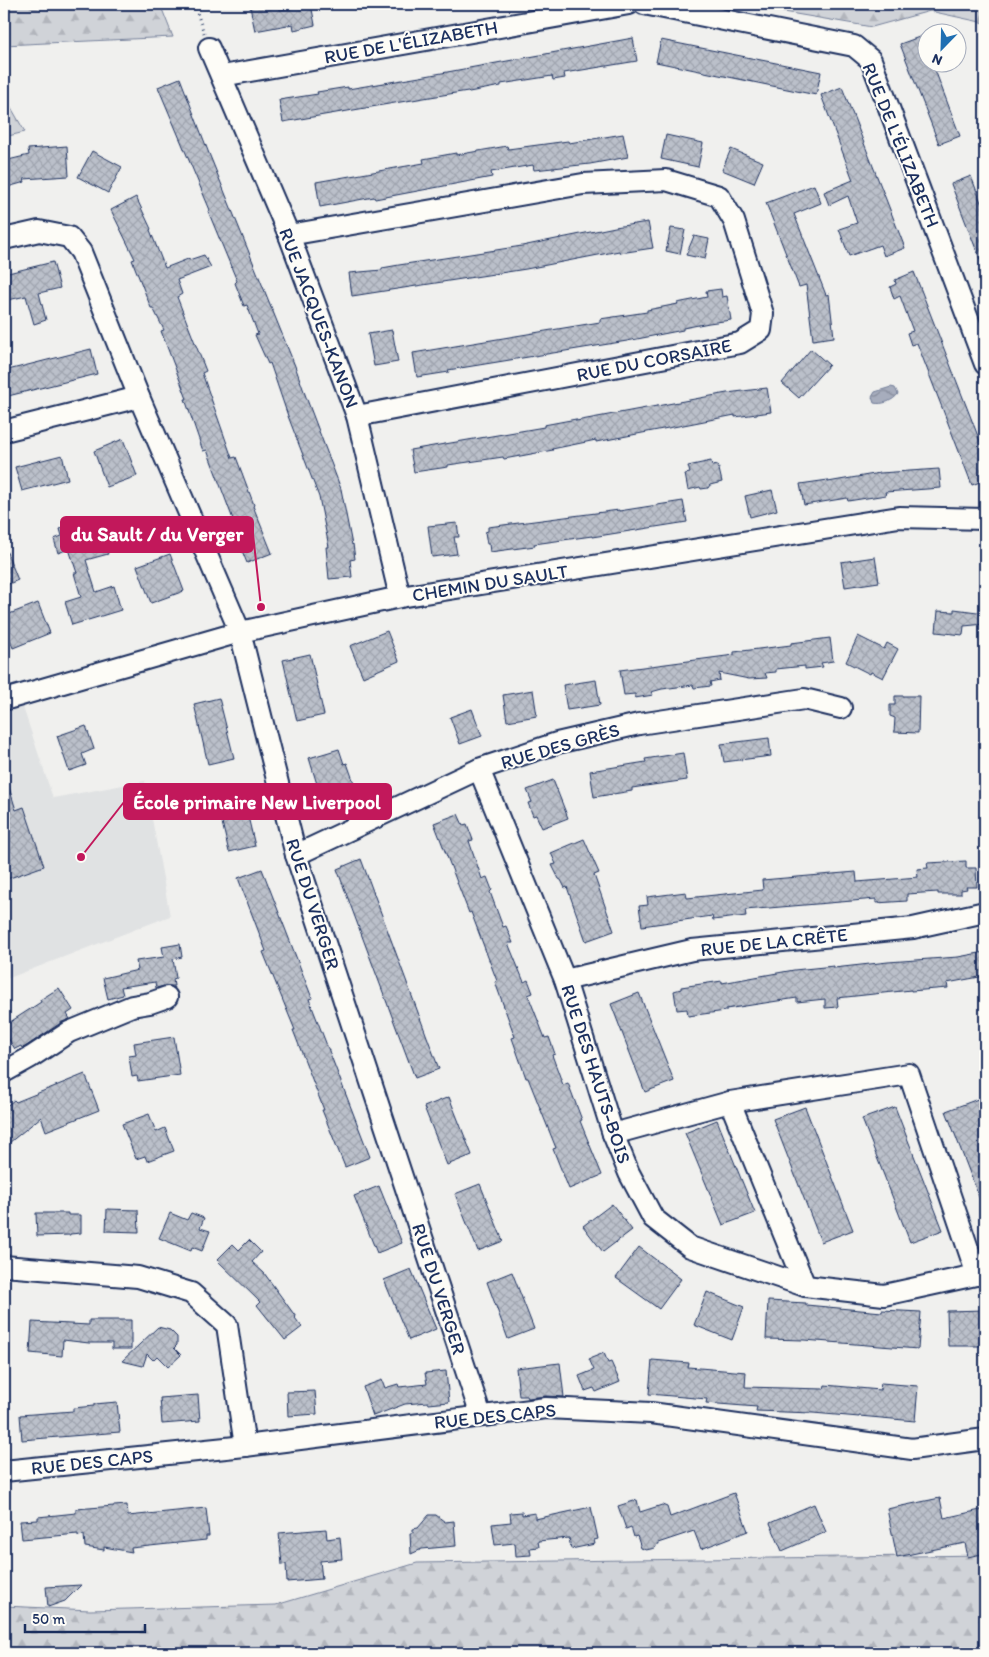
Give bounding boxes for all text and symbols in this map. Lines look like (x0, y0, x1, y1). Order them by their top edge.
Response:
street label: RUE DE L'ÉLIZABETH (322, 15, 500, 69)
north arrow (916, 22, 966, 72)
text: N (929, 50, 945, 69)
street label: RUE DE L'ÉLIZABETH (857, 59, 945, 231)
street label: RUE JACQUES-KANON (274, 225, 364, 411)
street label: RUE DU CORSAIRE (575, 334, 733, 386)
callout: du Sault / du Verger (61, 517, 253, 552)
text: du Sault / du Verger (71, 522, 244, 547)
street label: CHEMIN DU SAULT (411, 559, 570, 607)
street label: RUE DES GRÈS (498, 718, 622, 774)
callout: École primaire New Liverpool (124, 784, 391, 819)
text: École primaire New Liverpool (133, 790, 381, 815)
street label: RUE DU VERGER (281, 836, 345, 973)
street label: RUE DE LA CRÊTE (699, 923, 849, 961)
street label: RUE DES HAUTS-BOIS (556, 981, 636, 1167)
street label: RUE DU VERGER (407, 1221, 471, 1358)
street label: RUE DES CAPS (433, 1398, 557, 1434)
street label: RUE DES CAPS (30, 1444, 154, 1480)
scale bar (25, 1602, 145, 1634)
text: 50 m (32, 1610, 65, 1628)

